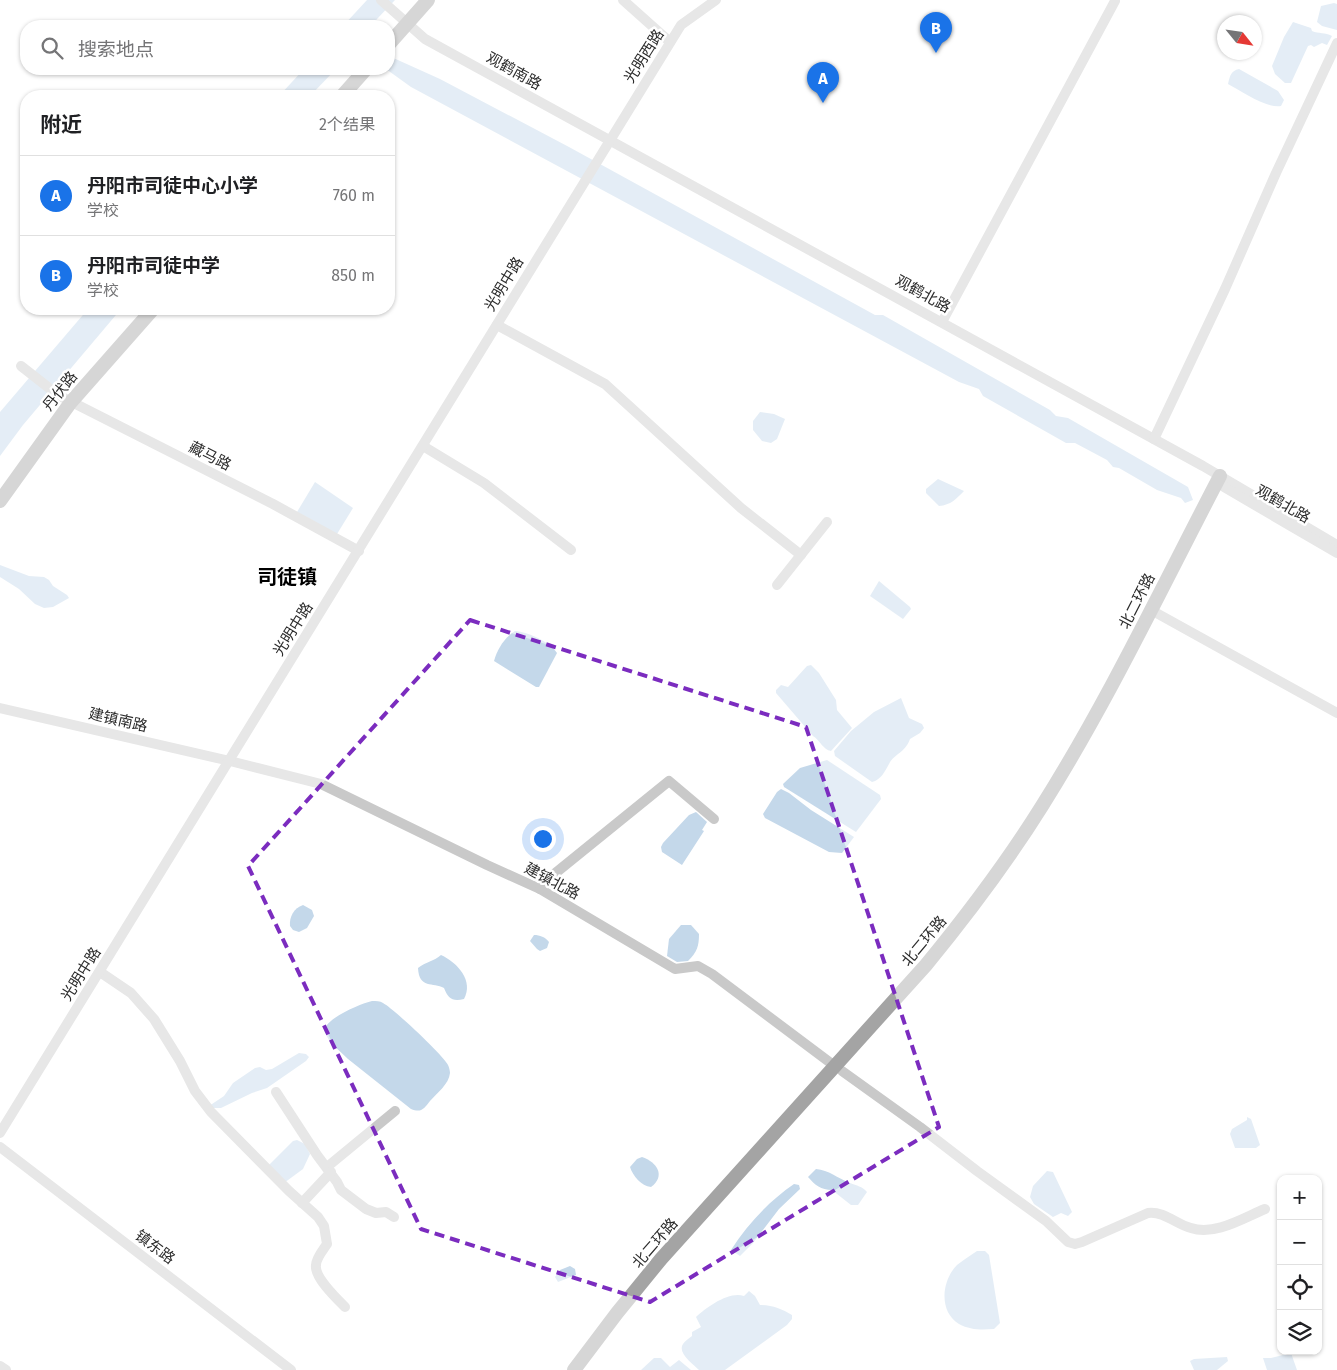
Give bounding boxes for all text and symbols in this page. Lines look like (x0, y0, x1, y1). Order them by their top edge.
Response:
pin: B (920, 12, 952, 53)
north arrow (1217, 15, 1262, 60)
search box (20, 20, 395, 75)
street label: 光明西路 (620, 26, 668, 86)
icon: search (38, 34, 66, 62)
text: 搜索地点 (78, 38, 154, 61)
street label: 观鹤南路 (483, 49, 545, 93)
pin: A (807, 62, 839, 103)
text: 附近 (40, 112, 82, 138)
text: 2个结果 (319, 115, 375, 134)
text: 丹阳市司徒中心小学 (87, 174, 258, 197)
text: A (51, 186, 61, 205)
text: 760 m (333, 186, 375, 205)
text: 学校 (87, 201, 119, 220)
text: 丹阳市司徒中学 (87, 254, 220, 277)
street label: 光明中路 (481, 254, 527, 314)
text: B (51, 266, 61, 285)
text: 850 m (331, 266, 375, 285)
street label: 观鹤北路 (892, 272, 954, 316)
text: 学校 (87, 281, 119, 300)
street label: 丹伏路 (39, 368, 81, 414)
street label: 藏马路 (186, 438, 234, 474)
street label: 观鹤北路 (1253, 481, 1313, 527)
district label: 司徒镇 (257, 565, 317, 589)
street label: 北二环路 (1115, 570, 1159, 632)
street label: 光明中路 (269, 599, 317, 659)
street label: 建镇南路 (87, 704, 149, 736)
your location (530, 826, 556, 852)
street label: 建镇北路 (521, 859, 583, 903)
street label: 北二环路 (898, 912, 950, 970)
street label: 光明中路 (57, 944, 105, 1004)
map controls (1277, 1175, 1322, 1355)
button: + (1277, 1175, 1322, 1220)
street label: 北二环路 (629, 1214, 681, 1272)
button: − (1277, 1220, 1322, 1265)
street label: 镇东路 (132, 1226, 178, 1268)
button: locate (1277, 1265, 1322, 1310)
button: layers (1277, 1310, 1322, 1355)

